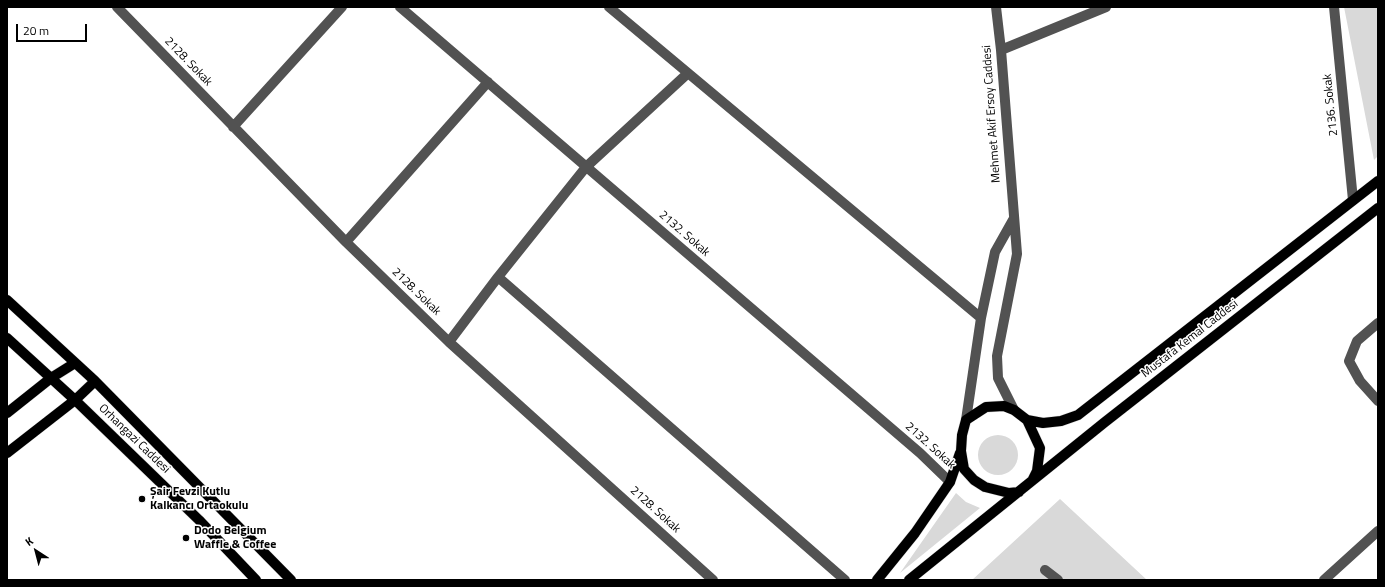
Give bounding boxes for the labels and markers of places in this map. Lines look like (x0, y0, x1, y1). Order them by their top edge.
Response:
place label: Şair Fevzi Kutlu Kalkancı Ortaokulu (150, 485, 248, 513)
marker: Şair Fevzi Kutlu Kalkancı Ortaokulu (137, 494, 147, 504)
place label: Dodo Belgium Waffle & Coffee (194, 524, 276, 552)
marker: Dodo Belgium Waffle & Coffee (181, 533, 191, 543)

